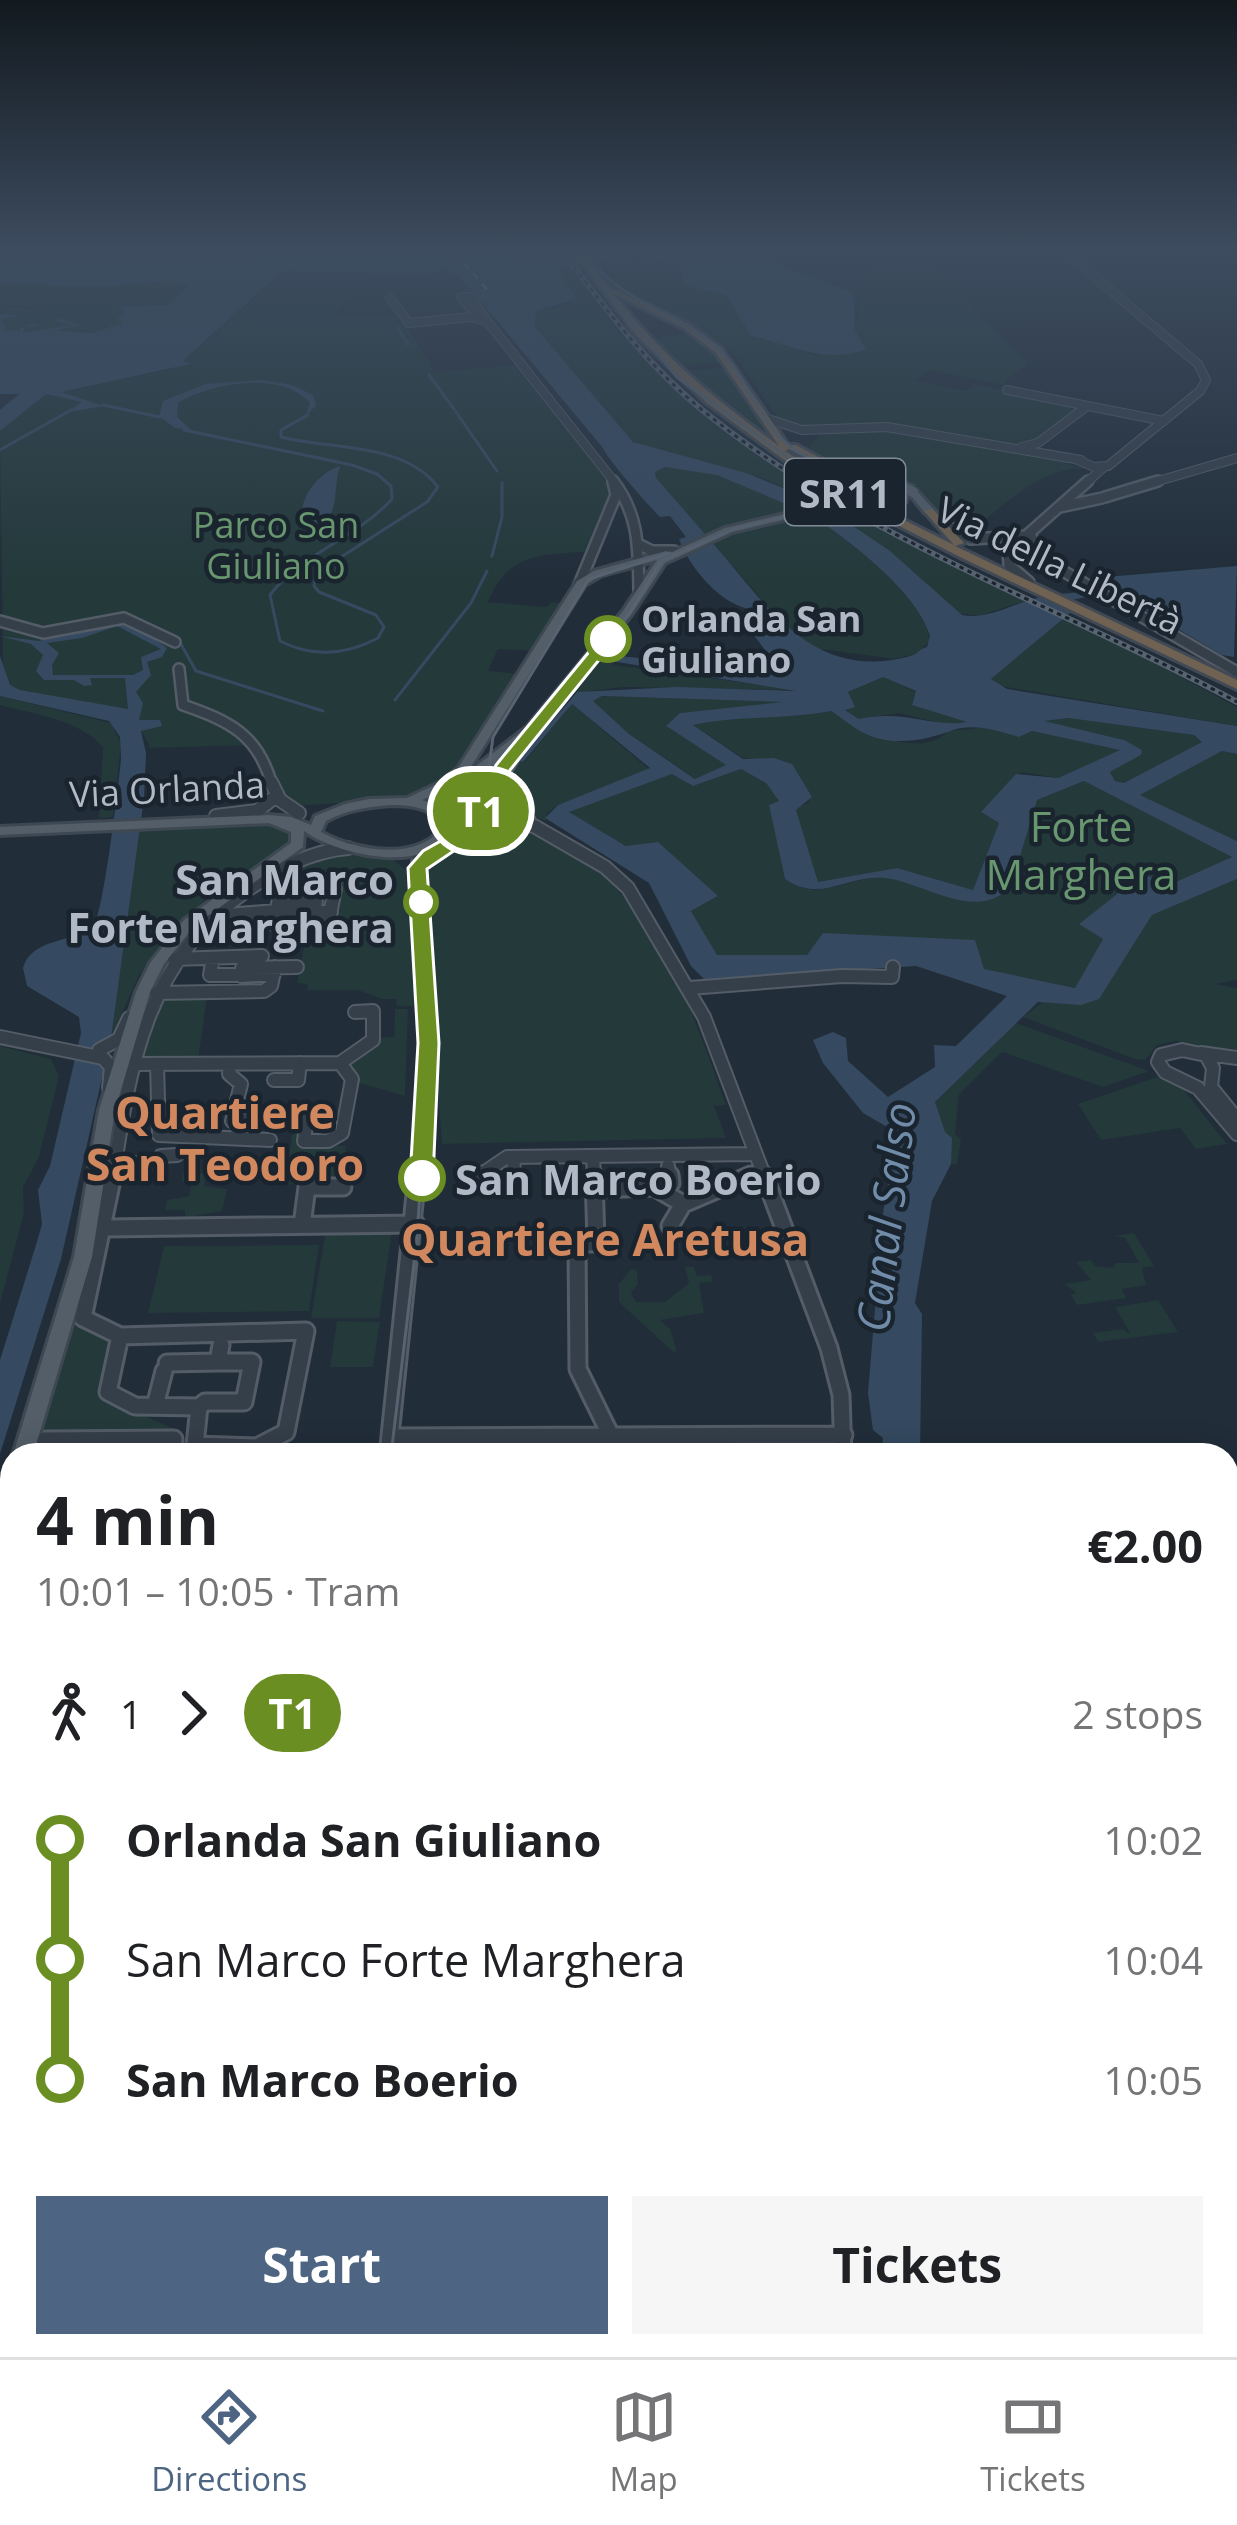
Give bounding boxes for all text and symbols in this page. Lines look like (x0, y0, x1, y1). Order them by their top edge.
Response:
road number: SR11 (785, 459, 905, 525)
street label: Via della Libertà (929, 484, 1191, 646)
park label: Parco San Giuliano (193, 500, 359, 590)
place label: Orlanda San Giuliano (641, 594, 862, 684)
marker: Orlanda San Giuliano (586, 617, 630, 661)
street label: Via Orlanda (68, 759, 266, 819)
line badge: T1 (427, 772, 535, 850)
text: T1 (457, 782, 505, 839)
park label: Forte Marghera (986, 797, 1176, 902)
place label: San Marco Forte Marghera (67, 850, 394, 955)
marker: San Marco Forte Marghera (405, 886, 437, 918)
district label: Quartiere San Teodoro (86, 1081, 364, 1194)
water label: Canal Salso (841, 1099, 929, 1335)
place label: San Marco Boerio (455, 1150, 822, 1207)
marker: San Marco Boerio (400, 1156, 444, 1200)
district label: Quartiere Aretusa (401, 1208, 809, 1269)
text: 4 min (36, 1474, 219, 1564)
text: €2.00 (1087, 1515, 1203, 1576)
text: 10:01 – 10:05 · Tram (36, 1564, 400, 1617)
icon: walk (36, 1680, 102, 1746)
icon: forward (160, 1680, 226, 1746)
text: T1 (268, 1684, 317, 1741)
text: 1 (120, 1687, 142, 1740)
text: 2 stops (1072, 1687, 1203, 1740)
text: Orlanda San Giuliano (126, 1809, 601, 1870)
text: 10:02 (1104, 1813, 1203, 1866)
text: San Marco Forte Marghera (126, 1929, 685, 1990)
text: 10:04 (1104, 1933, 1203, 1986)
text: San Marco Boerio (126, 2049, 519, 2110)
text: 10:05 (1104, 2053, 1203, 2106)
button: Start (36, 2196, 608, 2334)
button: Tickets (632, 2196, 1203, 2334)
tab: Directions (151, 2384, 307, 2501)
tab: Map (610, 2384, 678, 2501)
tab: Tickets (980, 2384, 1086, 2501)

